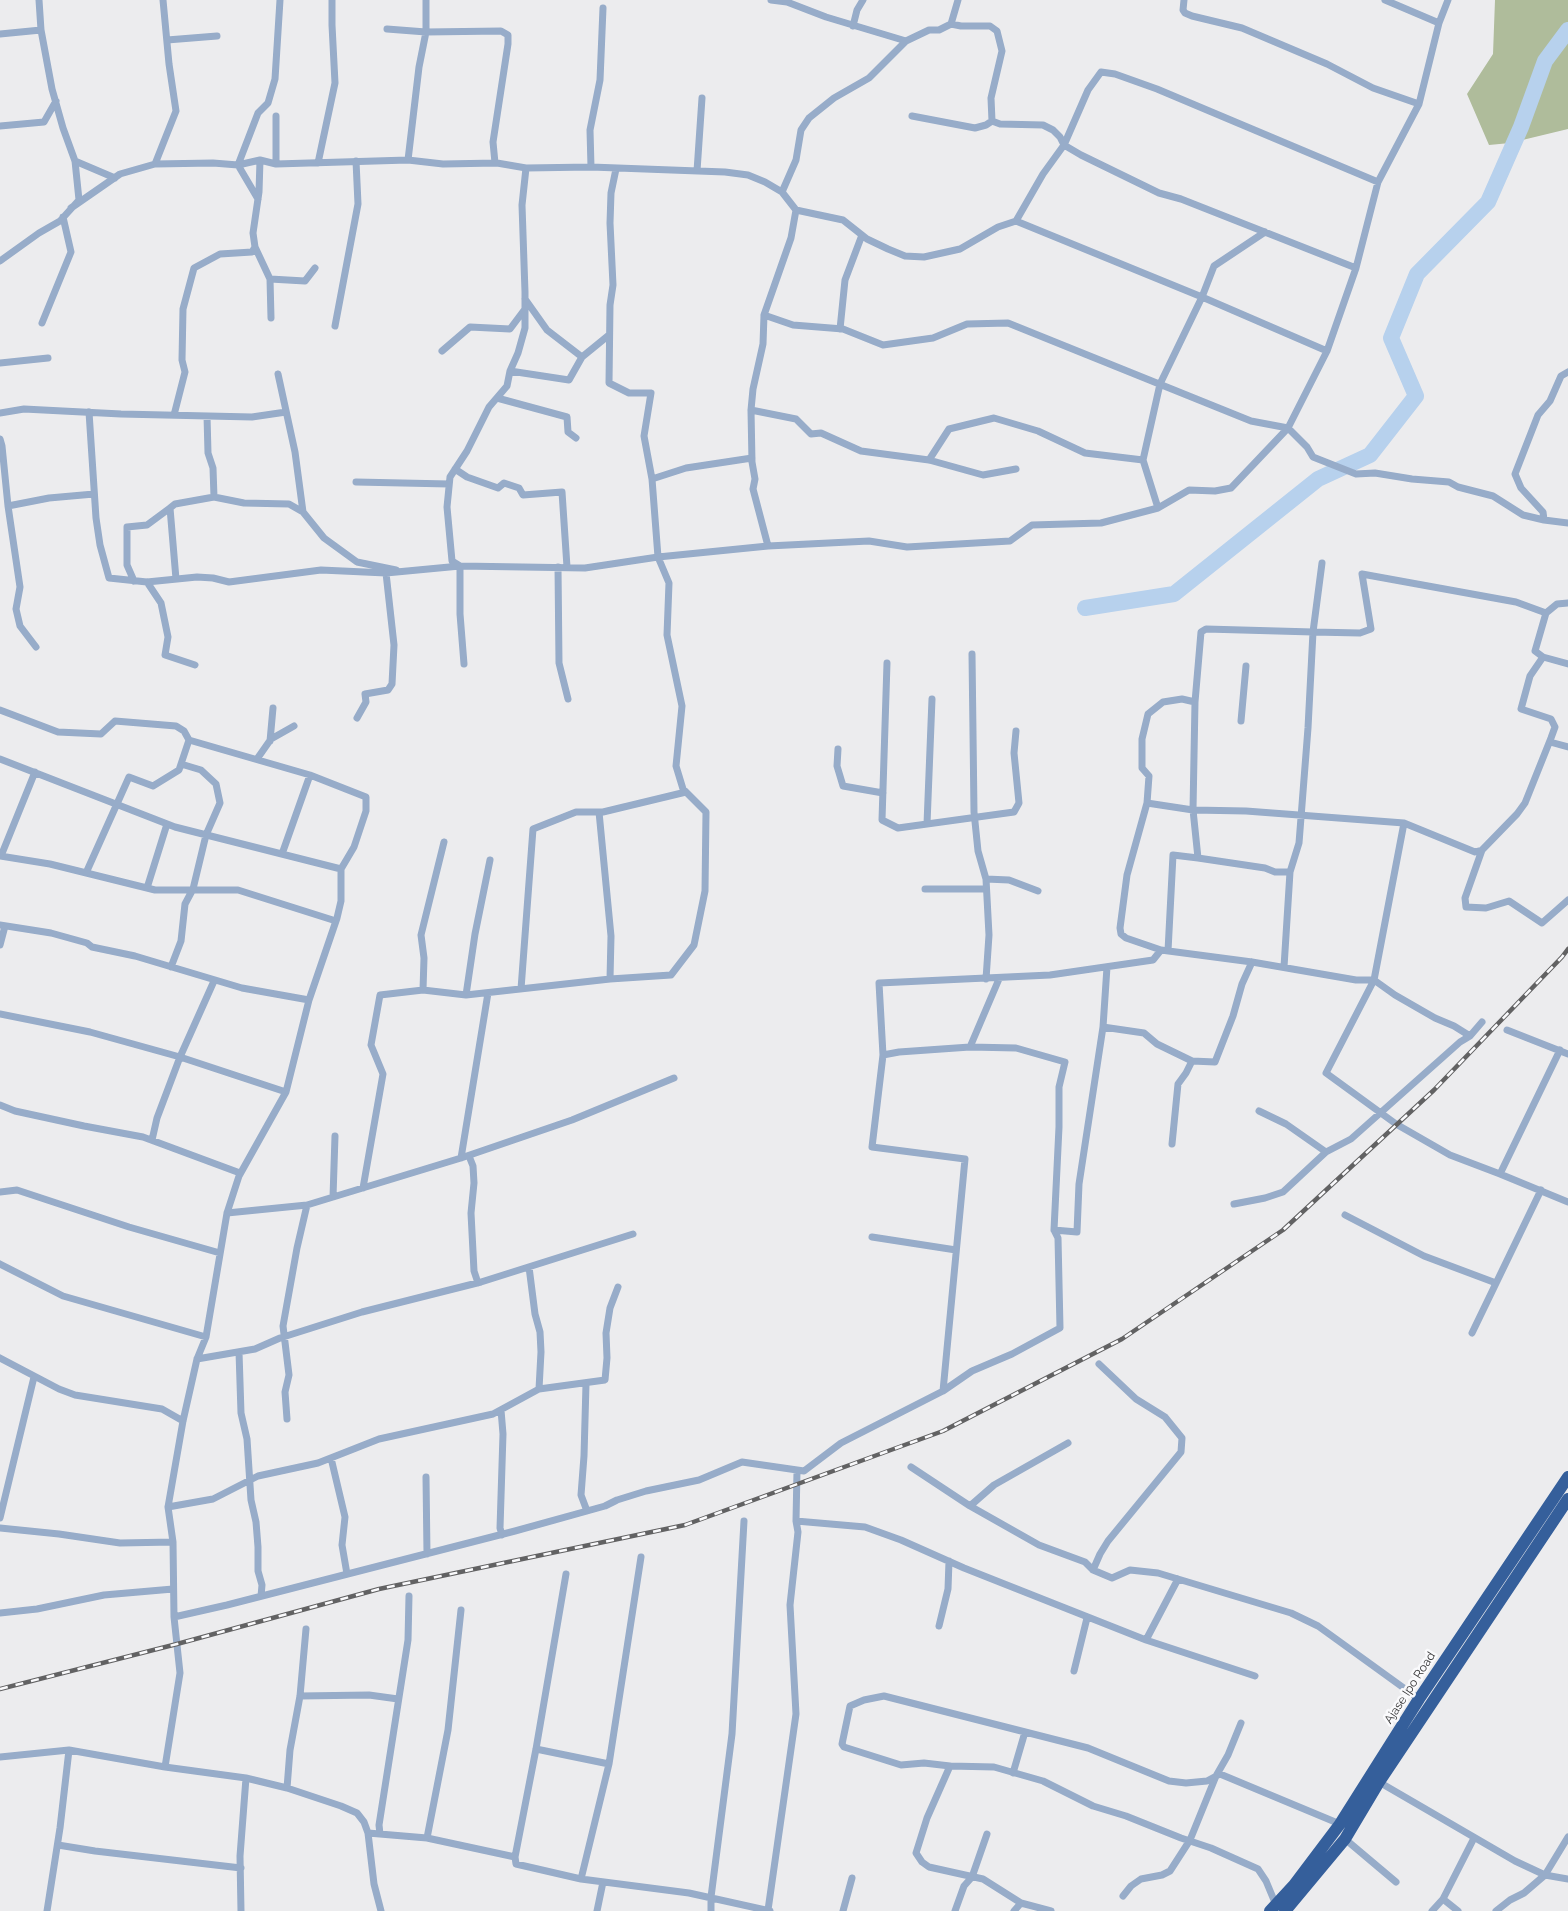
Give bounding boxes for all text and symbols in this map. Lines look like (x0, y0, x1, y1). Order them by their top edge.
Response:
street label: Ajase Ipo Road (1381, 1649, 1439, 1727)

